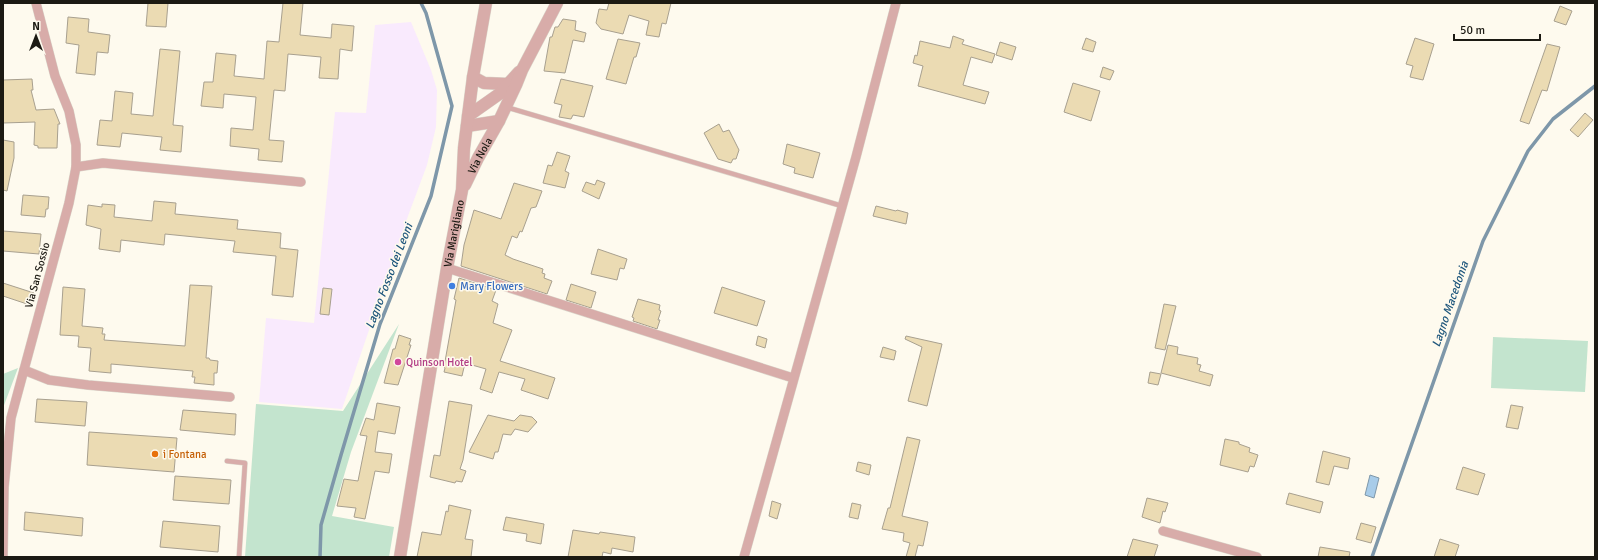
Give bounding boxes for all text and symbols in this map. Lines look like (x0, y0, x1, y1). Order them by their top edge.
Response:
north arrow (16, 16, 56, 56)
scale bar (1454, 16, 1540, 42)
text: N (32, 20, 40, 33)
text: 50 m (1460, 23, 1485, 38)
street label: Via Nola (465, 135, 496, 176)
street label: Via Marigliano (441, 198, 467, 268)
water label: Lagno Fosso dei Leoni (362, 220, 417, 331)
street label: Via San Sossio (22, 241, 53, 309)
water label: Lagno Macedonia (1429, 258, 1472, 349)
place label: Mary Flowers (460, 280, 523, 293)
marker: Mary Flowers (447, 281, 457, 291)
place label: Quinson Hotel (406, 356, 473, 369)
marker: Quinson Hotel (393, 357, 403, 367)
place label: i Fontana (163, 448, 207, 461)
marker: i Fontana (150, 449, 160, 459)

